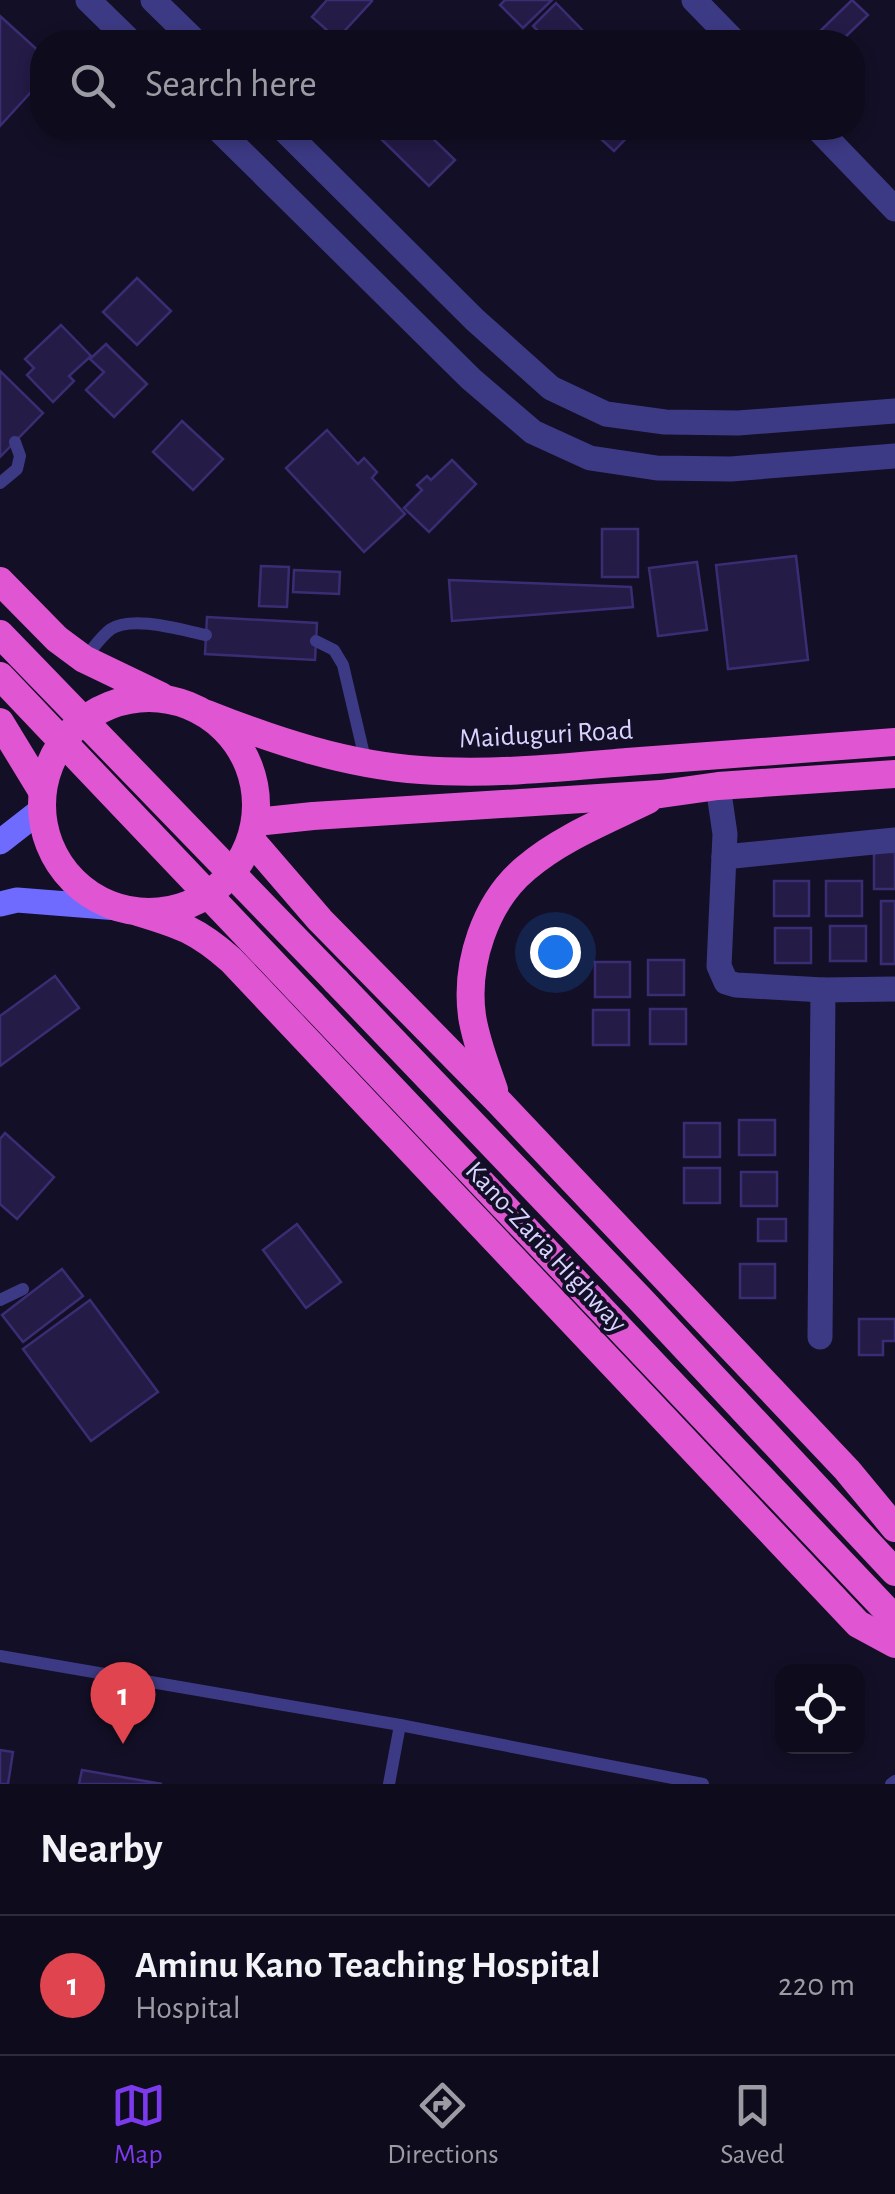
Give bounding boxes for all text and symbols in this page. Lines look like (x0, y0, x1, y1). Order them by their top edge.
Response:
search box (30, 30, 865, 140)
icon: search (65, 58, 120, 113)
text: Search here (145, 66, 317, 104)
street label: Maiduguri Road (458, 716, 634, 754)
your location (530, 927, 581, 978)
street label: Kano-Zaria Highway (460, 1157, 631, 1338)
pin: 1 (90, 1662, 156, 1744)
map controls (775, 1664, 865, 1754)
button: locate (775, 1664, 865, 1754)
text: Nearby (40, 1828, 163, 1870)
text: Aminu Kano Teaching Hospital (135, 1947, 601, 1985)
text: 1 (67, 1969, 78, 2001)
text: 220 m (778, 1969, 855, 2001)
text: Hospital (135, 1992, 241, 2024)
tab: Map (111, 2078, 166, 2172)
tab: Directions (387, 2078, 499, 2172)
tab: Saved (720, 2078, 784, 2172)

